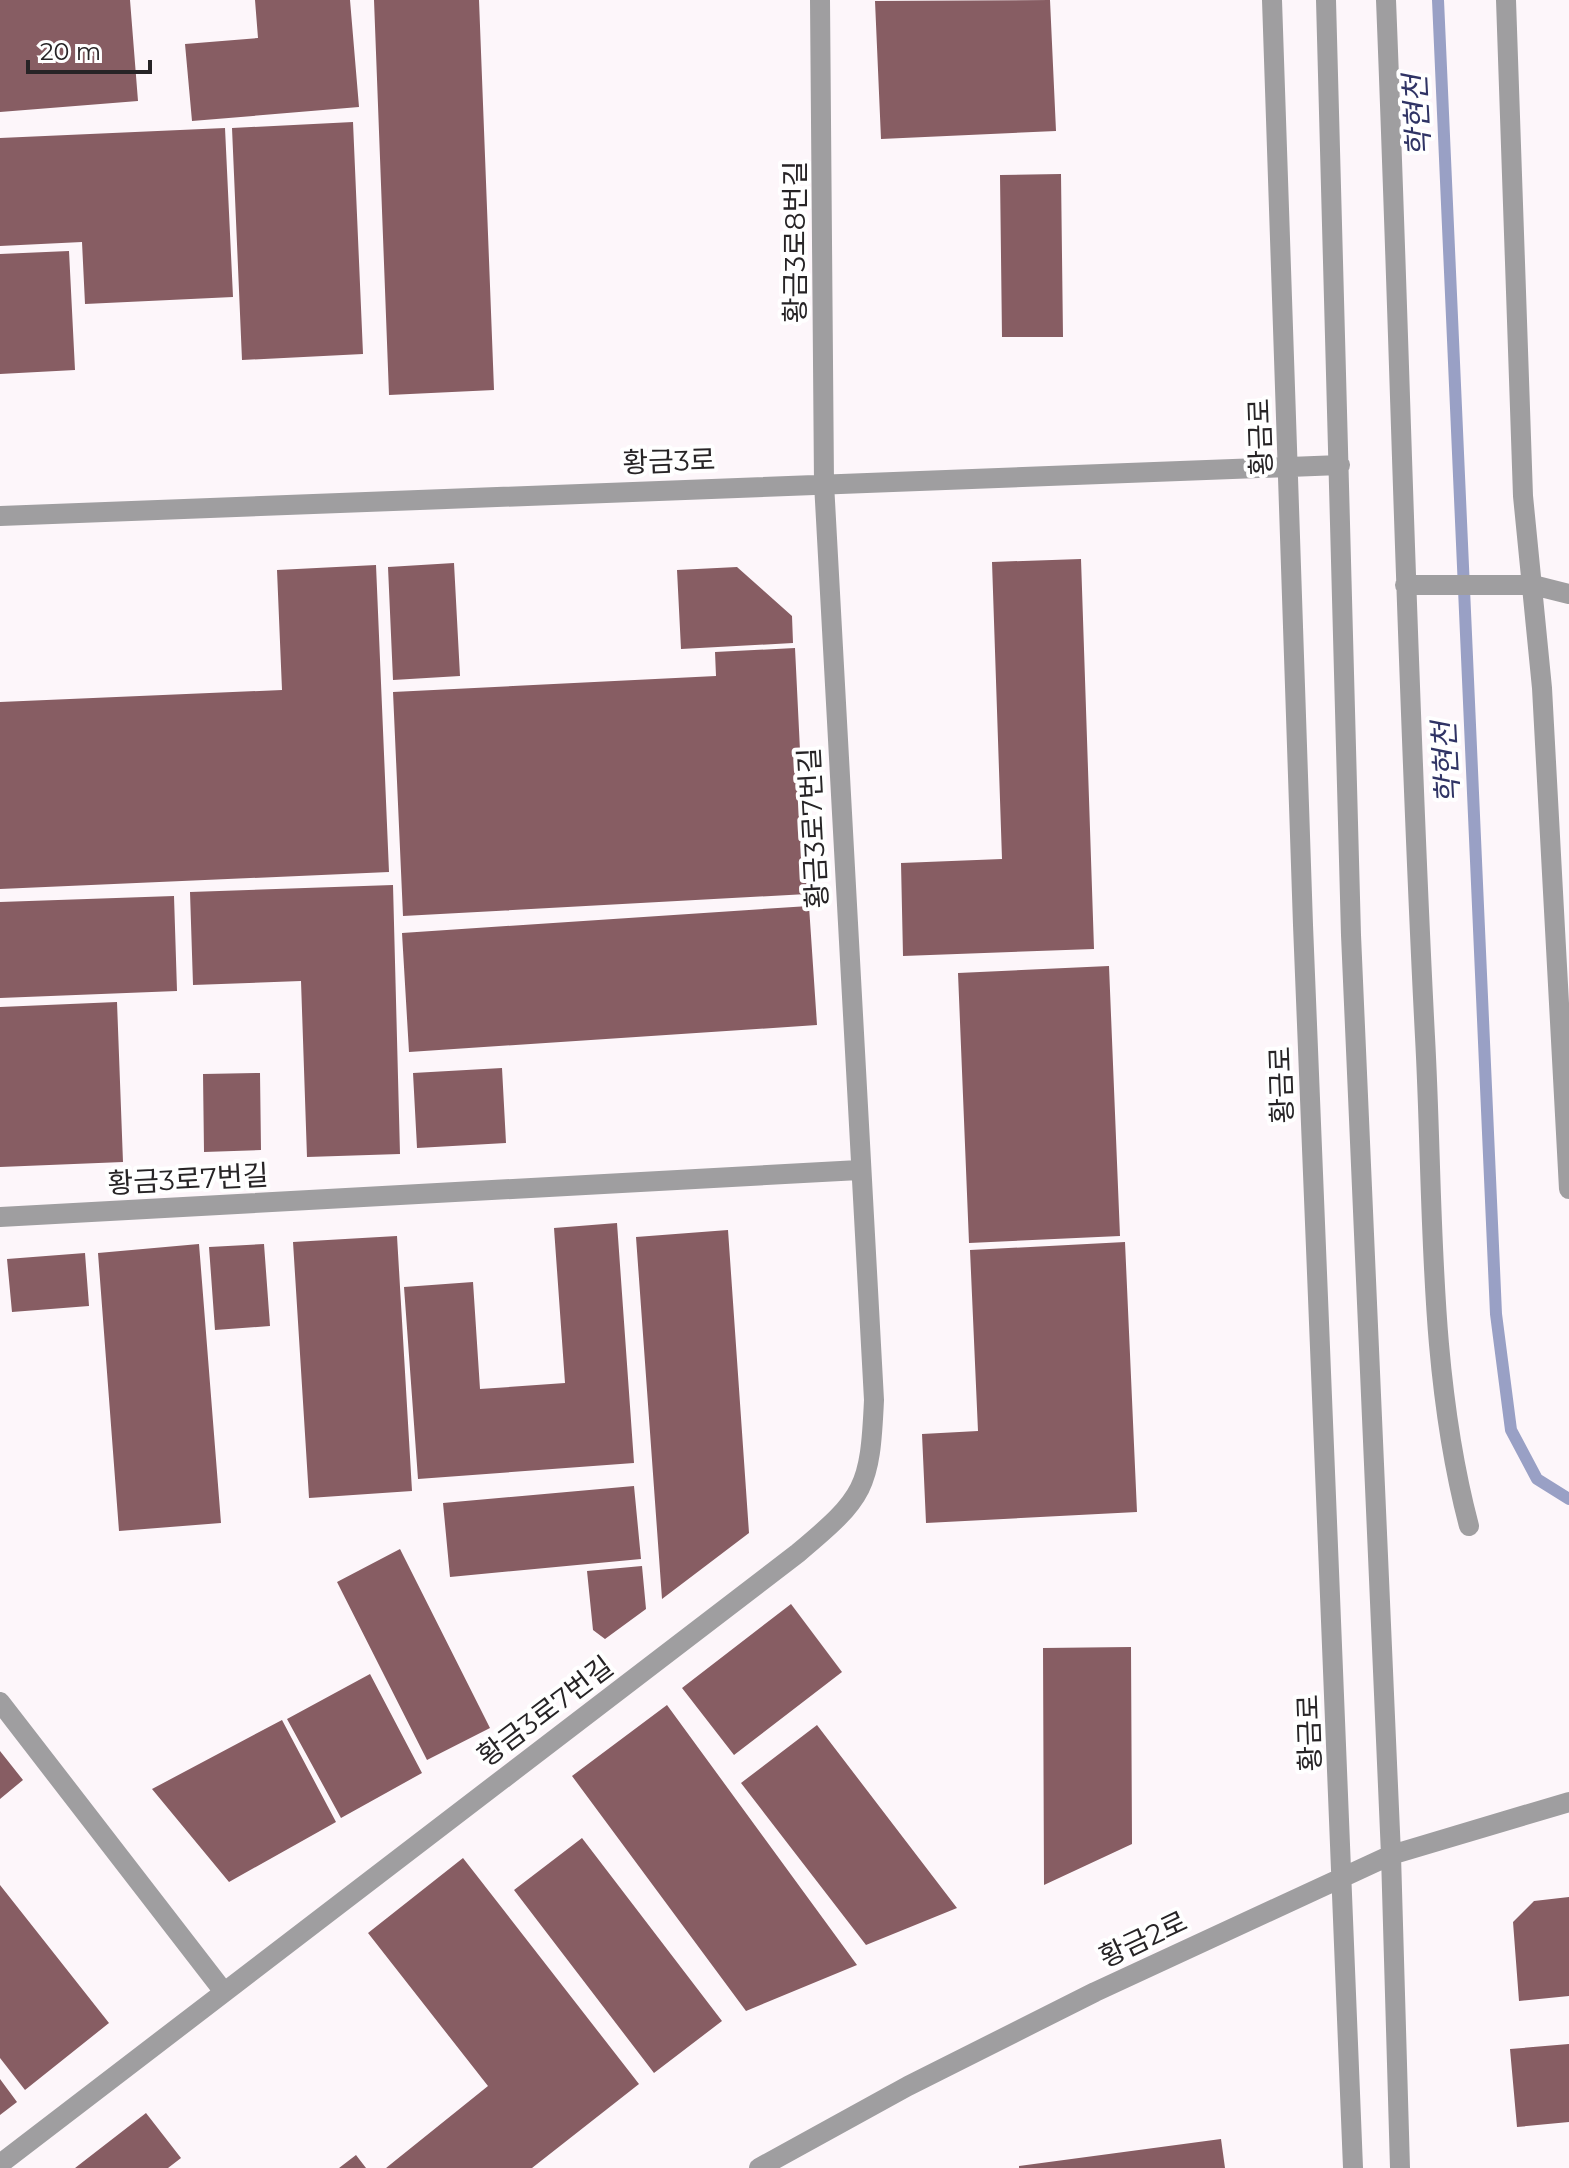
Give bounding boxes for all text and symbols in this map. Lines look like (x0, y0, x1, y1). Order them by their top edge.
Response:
scale bar (28, 24, 150, 74)
text: 20 m (40, 37, 101, 66)
water label: 학현천 (1396, 70, 1438, 158)
street label: 황금3로8번길 (778, 161, 812, 323)
street label: 황금로 (1242, 398, 1278, 476)
street label: 황금3로 (622, 442, 716, 480)
water label: 학현천 (1425, 717, 1467, 805)
street label: 황금3로7번길 (792, 747, 834, 909)
street label: 황금로 (1263, 1046, 1299, 1124)
street label: 황금3로7번길 (107, 1158, 269, 1200)
street label: 황금3로7번길 (470, 1649, 620, 1773)
street label: 황금로 (1291, 1694, 1327, 1772)
street label: 황금2로 (1094, 1904, 1192, 1974)

